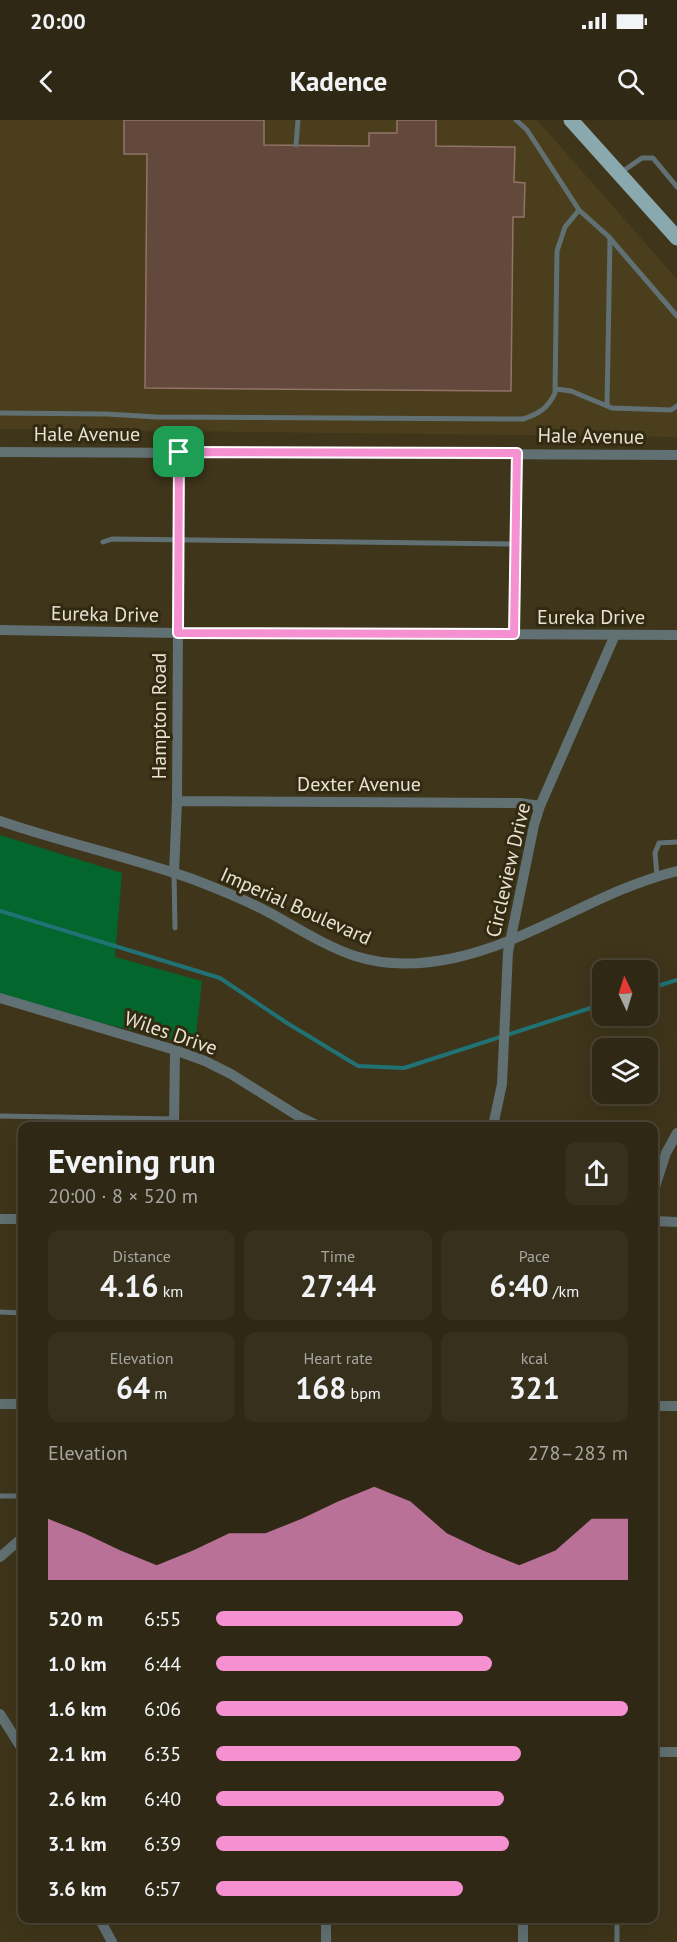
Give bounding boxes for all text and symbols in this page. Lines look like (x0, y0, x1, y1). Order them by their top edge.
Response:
text: 20:00 (30, 7, 86, 35)
text: Kadence (290, 64, 387, 98)
icon: back (30, 65, 63, 98)
icon: search (614, 65, 647, 98)
street label: Hale Avenue (34, 421, 140, 447)
street label: Hale Avenue (538, 422, 644, 450)
pin (153, 426, 204, 477)
icon: arrive (162, 435, 195, 468)
street label: Eureka Drive (51, 600, 159, 628)
street label: Eureka Drive (537, 604, 645, 630)
street label: Hampton Road (146, 653, 172, 779)
street label: Dexter Avenue (297, 771, 421, 797)
street label: Circleview Drive (480, 800, 536, 940)
street label: Imperial Boulevard (217, 861, 375, 951)
north arrow (592, 960, 658, 1026)
map controls (592, 960, 658, 1104)
street label: Wiles Drive (121, 1005, 221, 1061)
button: layers (592, 1038, 658, 1104)
text: Evening run (48, 1139, 216, 1182)
button: share (565, 1142, 628, 1205)
text: 20:00 · 8 × 520 m (48, 1183, 198, 1209)
text: Distance (112, 1246, 171, 1266)
text: Time (321, 1246, 355, 1266)
text: Pace (519, 1246, 550, 1266)
text: 4.16 (100, 1266, 158, 1305)
text: 27:44 (300, 1266, 376, 1305)
text: 6:40 (489, 1266, 549, 1305)
text: km (158, 1281, 183, 1301)
text: /km (549, 1281, 579, 1301)
text: Elevation (110, 1348, 174, 1368)
text: Heart rate (303, 1348, 373, 1368)
text: kcal (521, 1348, 548, 1368)
text: 64 (116, 1368, 150, 1407)
text: 168 (295, 1368, 346, 1407)
text: 321 (509, 1368, 560, 1407)
text: m (150, 1383, 167, 1403)
text: bpm (346, 1383, 381, 1403)
text: Elevation (48, 1440, 128, 1466)
text: 278–283 m (528, 1440, 628, 1466)
text: 520 m (48, 1606, 103, 1632)
text: 6:55 (144, 1606, 181, 1632)
text: 1.0 km (48, 1651, 107, 1677)
text: 6:44 (144, 1651, 181, 1677)
text: 1.6 km (48, 1696, 107, 1722)
text: 6:06 (144, 1696, 181, 1722)
text: 2.1 km (48, 1741, 107, 1767)
text: 6:35 (144, 1741, 181, 1767)
text: 2.6 km (48, 1786, 107, 1812)
text: 6:40 (144, 1786, 181, 1812)
text: 3.1 km (48, 1831, 107, 1857)
text: 6:39 (144, 1831, 181, 1857)
text: 3.6 km (48, 1876, 107, 1902)
text: 6:57 (144, 1876, 181, 1902)

